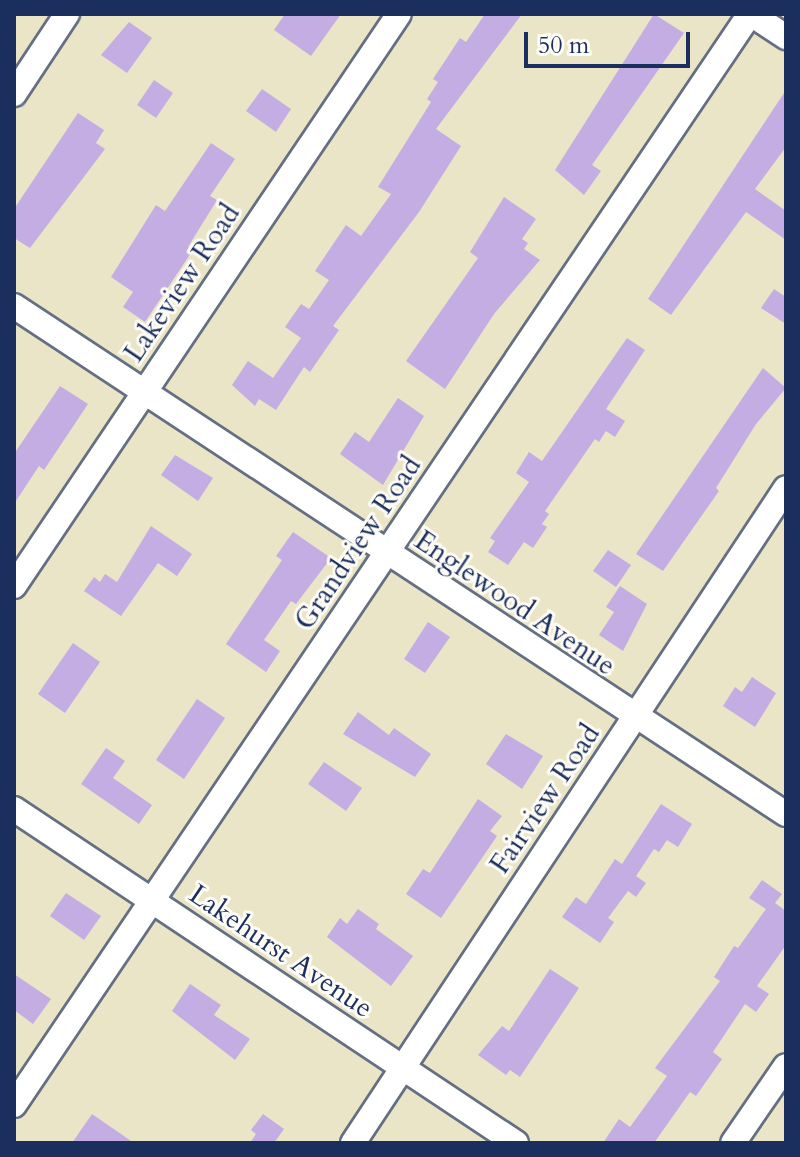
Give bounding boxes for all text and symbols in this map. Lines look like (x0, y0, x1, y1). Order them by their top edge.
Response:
scale bar (528, 16, 694, 66)
text: 50 m (538, 29, 589, 62)
street label: Lakeview Road (117, 198, 247, 368)
street label: Grandview Road (288, 450, 428, 636)
street label: Englewood Avenue (408, 523, 622, 683)
street label: Fairview Road (483, 718, 607, 880)
street label: Lakehurst Avenue (183, 877, 379, 1025)

